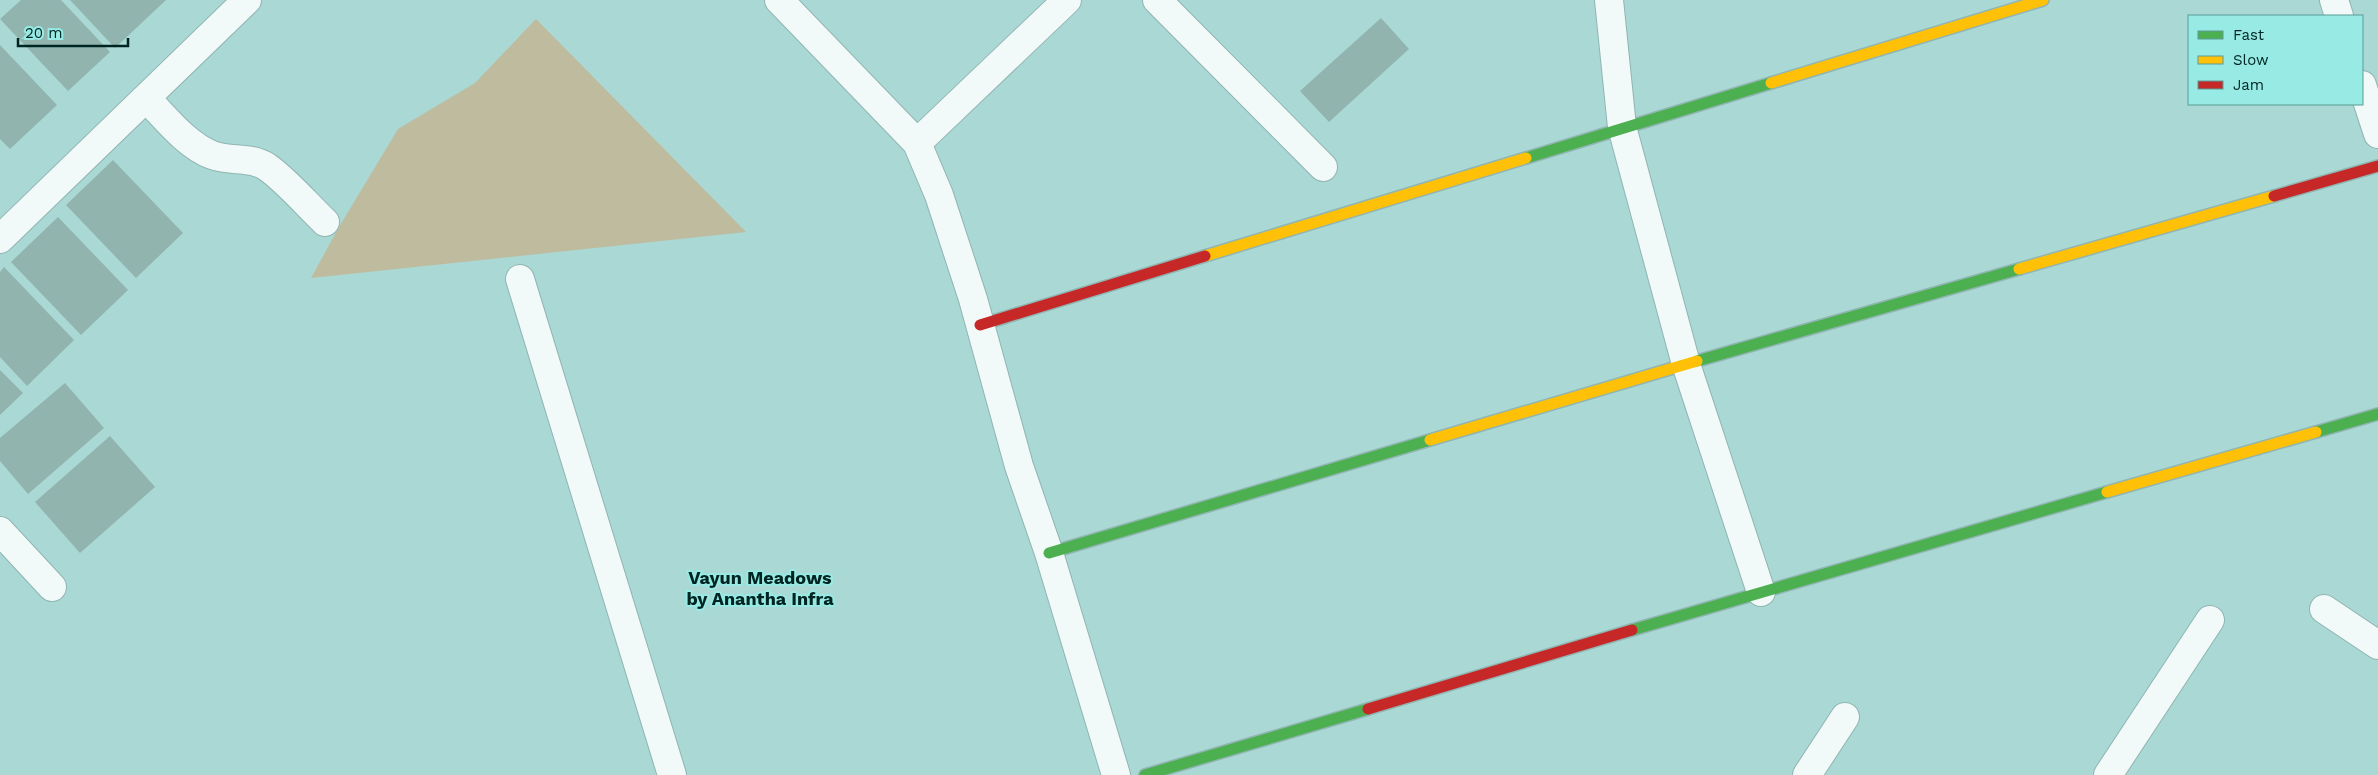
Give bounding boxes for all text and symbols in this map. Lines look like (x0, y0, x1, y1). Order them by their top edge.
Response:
scale bar (18, 15, 128, 47)
legend (2188, 15, 2363, 105)
text: 20 m (25, 24, 63, 42)
text: Fast (2233, 26, 2265, 44)
text: Slow (2233, 51, 2269, 69)
text: Jam (2233, 76, 2264, 94)
district label: Vayun Meadows by Anantha Infra (686, 567, 834, 609)

